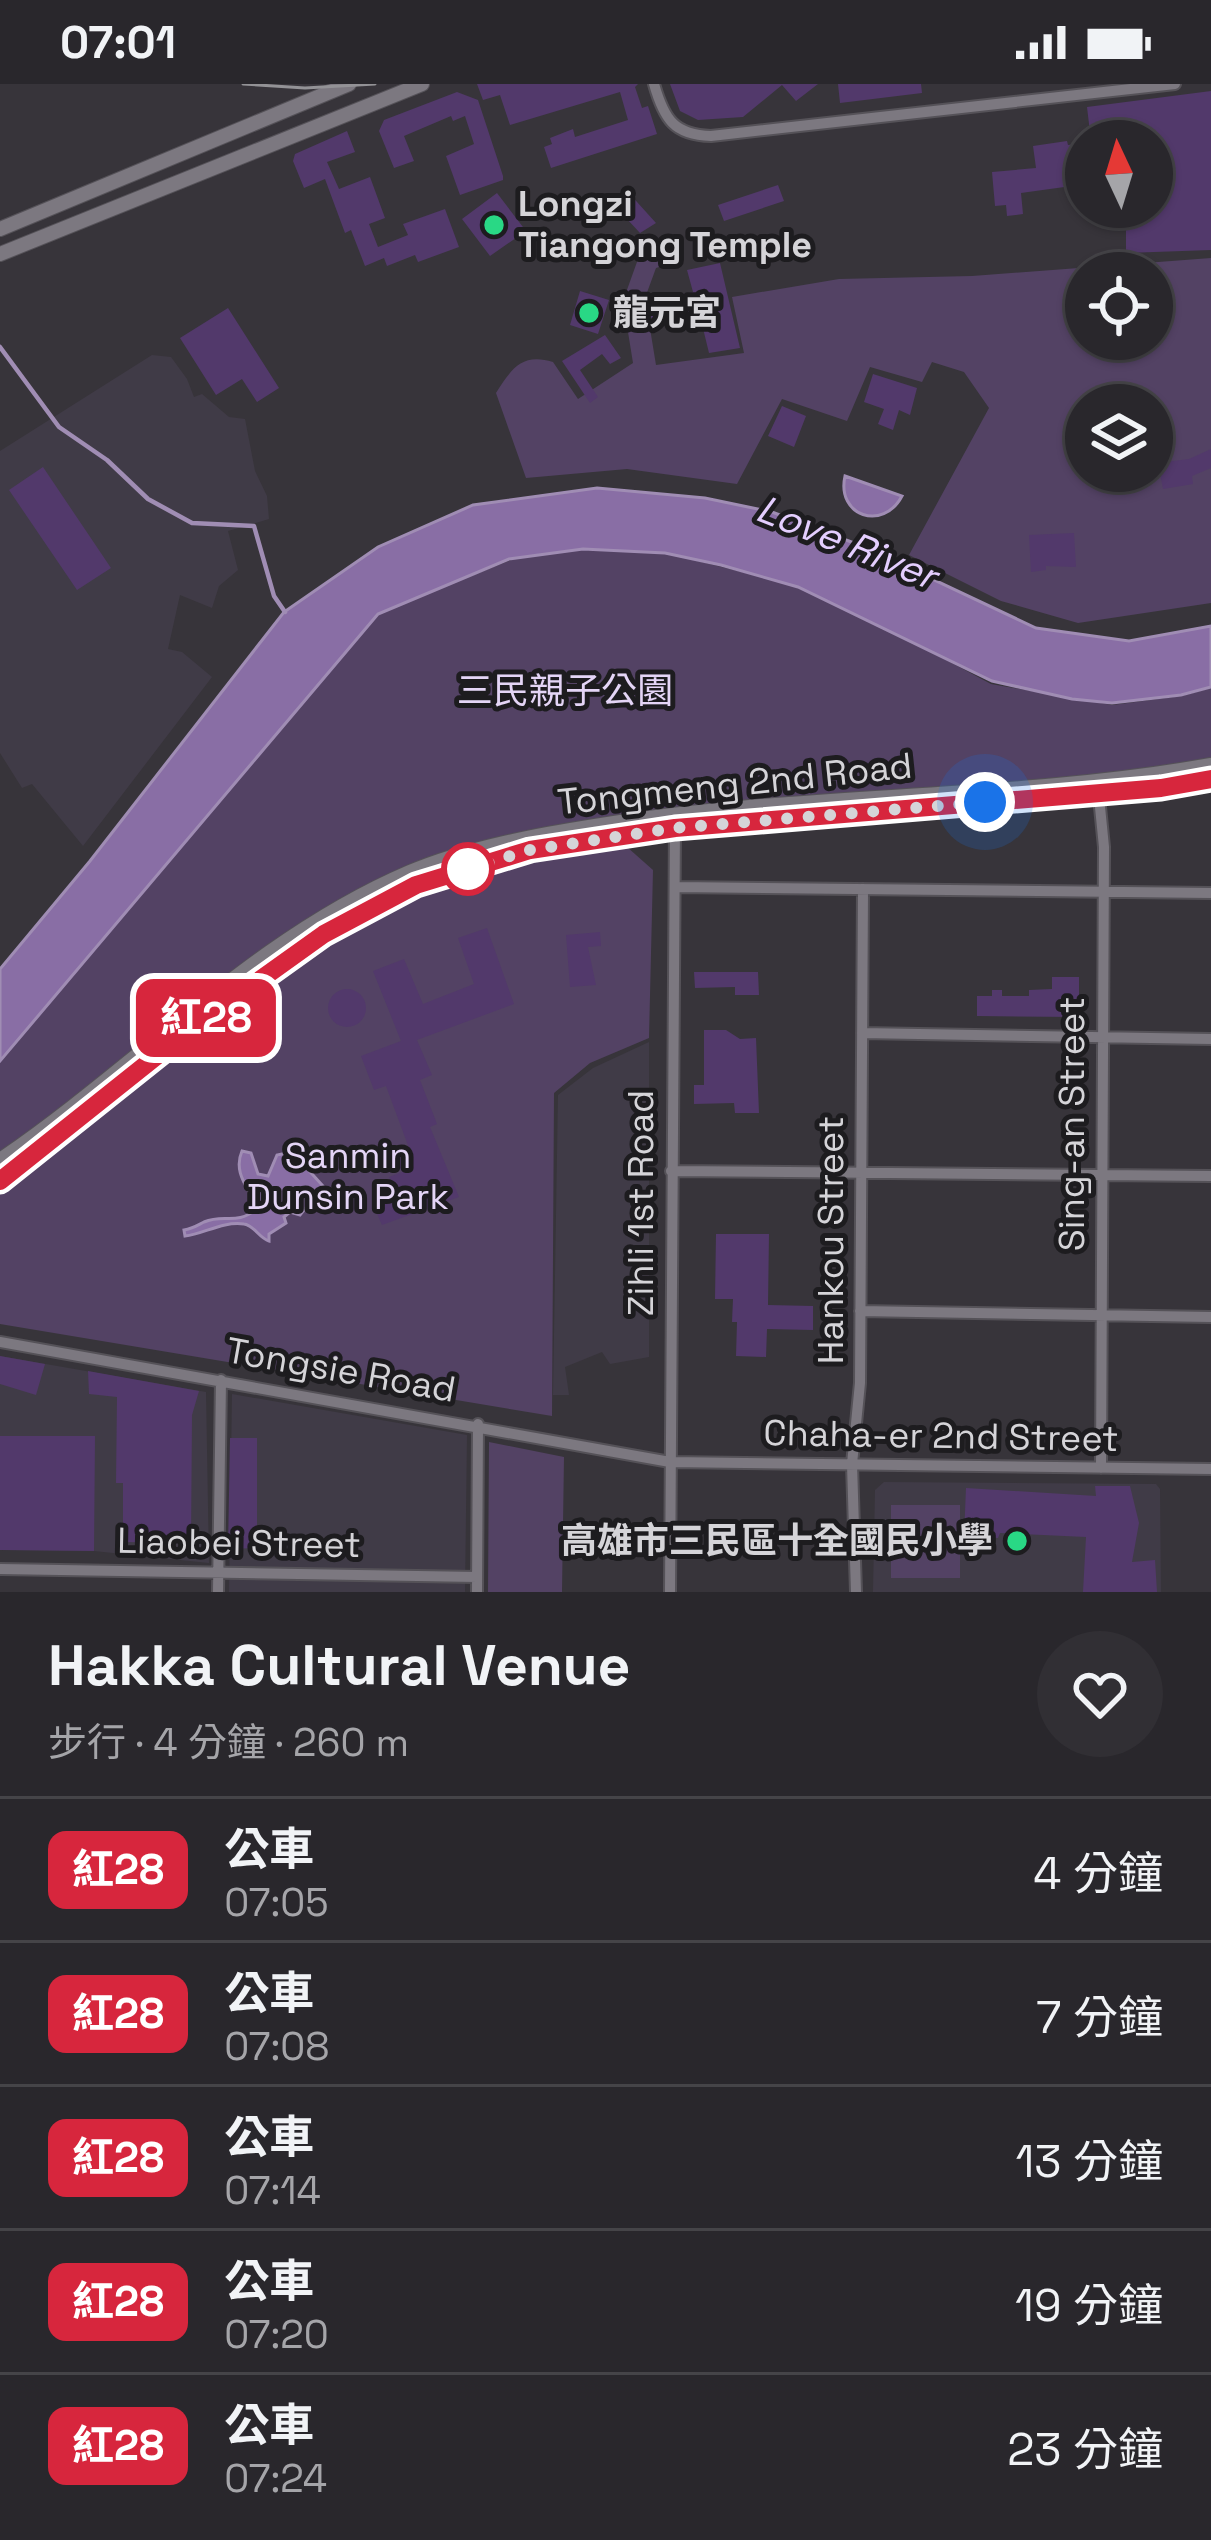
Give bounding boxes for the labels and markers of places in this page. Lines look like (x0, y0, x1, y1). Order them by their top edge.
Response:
place label: Longzi Tiangong Temple (518, 181, 812, 268)
marker: Longzi Tiangong Temple (481, 212, 507, 238)
place label: 龍元宮 (613, 290, 721, 336)
marker: 龍元宮 (576, 300, 602, 326)
unlabelled marker (443, 844, 493, 894)
place label: 高雄市三民區十全國民小學 (561, 1518, 993, 1564)
marker: 高雄市三民區十全國民小學 (1004, 1528, 1030, 1554)

